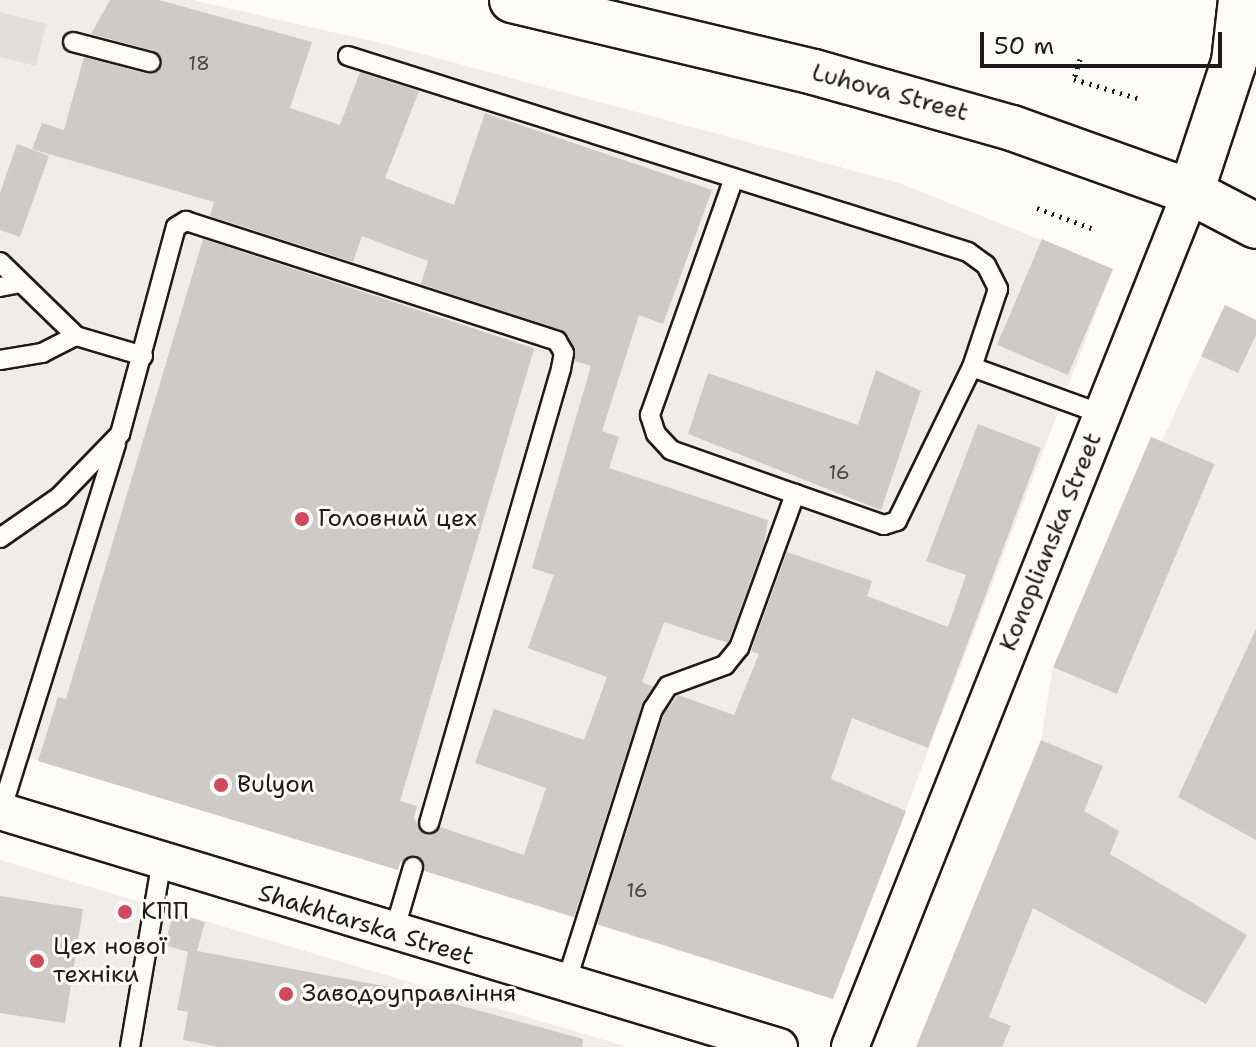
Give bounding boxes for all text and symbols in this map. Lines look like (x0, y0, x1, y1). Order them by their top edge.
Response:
scale bar (984, 16, 1226, 66)
text: 50 m (994, 30, 1054, 62)
house number: 18 (188, 51, 210, 75)
street label: Luhova Street (809, 58, 971, 128)
street label: Konoplianska Street (994, 429, 1108, 655)
house number: 16 (828, 460, 850, 484)
place label: Головний цех (318, 505, 477, 533)
marker: Головний цех (293, 510, 311, 528)
place label: Bulyon (237, 771, 315, 799)
marker: Bulyon (212, 776, 230, 794)
house number: 16 (626, 878, 648, 902)
street label: Shakhtarska Street (255, 879, 477, 971)
place label: КПП (141, 898, 189, 926)
marker: КПП (116, 903, 134, 921)
place label: Цех нової техніки (53, 933, 167, 989)
marker: Цех нової техніки (28, 952, 46, 970)
place label: Заводоуправління (302, 980, 517, 1008)
marker: Заводоуправління (277, 985, 295, 1003)

